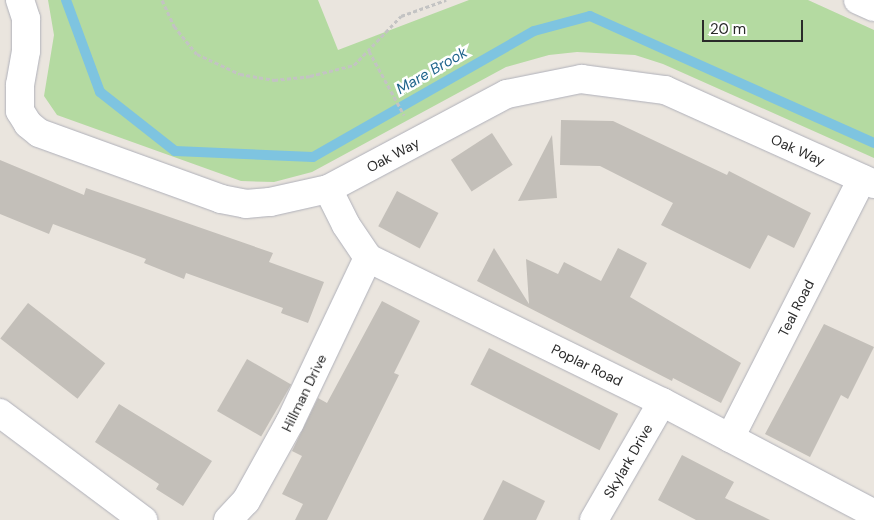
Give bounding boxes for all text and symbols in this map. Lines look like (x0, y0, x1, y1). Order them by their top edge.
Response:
scale bar (704, 10, 805, 42)
text: 20 m (710, 19, 746, 39)
water label: Mare Brook (393, 43, 471, 99)
street label: Oak Way (768, 131, 828, 169)
street label: Oak Way (364, 134, 422, 176)
street label: Teal Road (775, 277, 817, 339)
street label: Poplar Road (549, 341, 625, 389)
street label: Hillman Drive (278, 352, 330, 434)
street label: Skylark Drive (600, 421, 656, 501)

